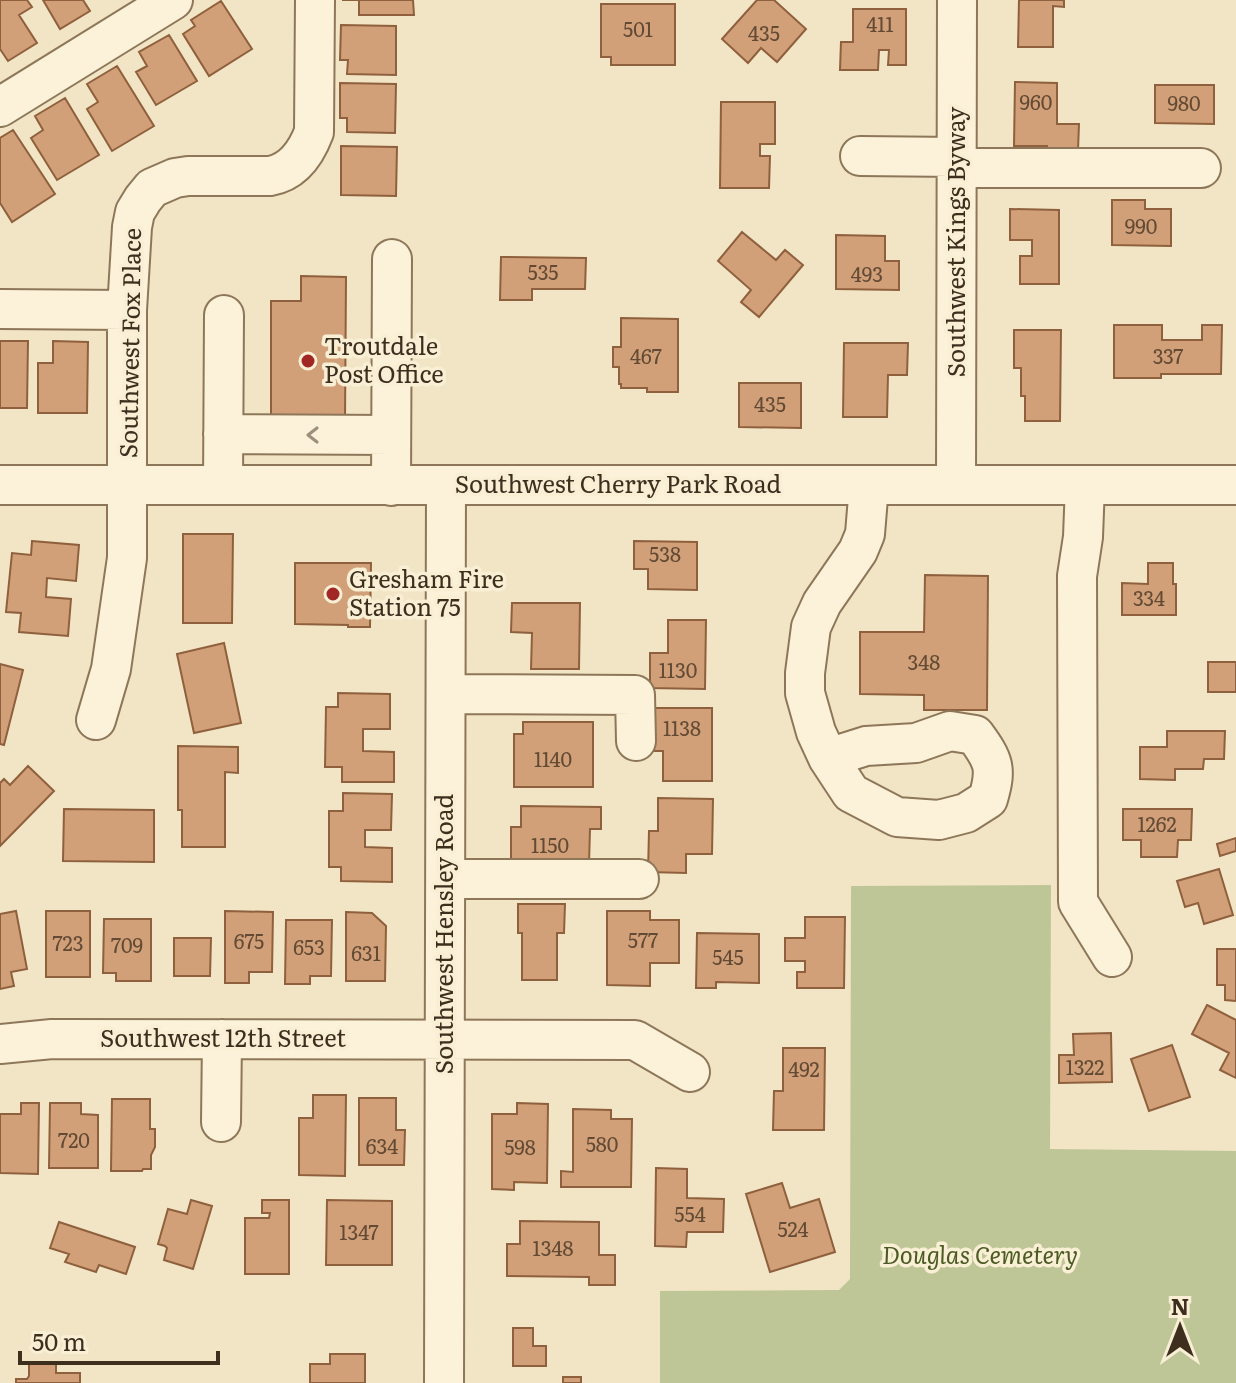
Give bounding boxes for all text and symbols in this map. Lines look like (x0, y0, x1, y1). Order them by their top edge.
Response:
house number: 411 (866, 8, 894, 38)
house number: 501 (623, 13, 653, 43)
house number: 435 (748, 17, 780, 47)
house number: 960 (1020, 86, 1052, 116)
house number: 980 (1167, 87, 1201, 117)
street label: Southwest Kings Byway (937, 107, 972, 377)
house number: 990 (1125, 210, 1157, 240)
street label: Southwest Fox Place (109, 227, 148, 458)
house number: 535 (527, 256, 559, 286)
house number: 493 (851, 258, 883, 288)
place label: Troutdale Post Office (324, 327, 444, 390)
house number: 467 (630, 340, 662, 370)
house number: 337 (1153, 340, 1183, 370)
marker: Troutdale Post Office (299, 352, 317, 370)
house number: 435 (754, 388, 786, 418)
one-way arrow (306, 426, 319, 444)
street label: Southwest Cherry Park Road (455, 465, 782, 500)
house number: 538 (649, 538, 681, 568)
place label: Gresham Fire Station 75 (349, 560, 504, 623)
house number: 334 (1133, 582, 1165, 612)
marker: Gresham Fire Station 75 (324, 585, 342, 603)
house number: 348 (908, 646, 940, 676)
house number: 1130 (659, 654, 697, 684)
house number: 1138 (663, 712, 701, 742)
house number: 1140 (534, 743, 572, 773)
street label: Southwest Hensley Road (425, 794, 460, 1074)
house number: 1262 (1137, 808, 1177, 838)
house number: 1150 (531, 829, 569, 859)
house number: 577 (628, 924, 658, 954)
house number: 675 (234, 925, 264, 955)
house number: 723 (52, 927, 84, 957)
house number: 709 (111, 929, 143, 959)
house number: 653 (293, 931, 325, 961)
house number: 631 (351, 937, 381, 967)
house number: 545 (712, 941, 744, 971)
street label: Southwest 12th Street (100, 1019, 346, 1054)
house number: 1322 (1066, 1051, 1104, 1081)
house number: 492 (788, 1053, 820, 1083)
house number: 720 (58, 1124, 90, 1154)
house number: 580 (586, 1128, 618, 1158)
house number: 634 (366, 1130, 398, 1160)
house number: 598 (504, 1131, 536, 1161)
house number: 554 (674, 1198, 706, 1228)
house number: 524 (777, 1213, 809, 1243)
house number: 1347 (339, 1216, 379, 1246)
house number: 1348 (533, 1232, 573, 1262)
park label: Douglas Cemetery (882, 1236, 1078, 1271)
north arrow (1140, 1287, 1220, 1367)
text: N (1171, 1289, 1189, 1322)
scale bar (20, 1315, 218, 1365)
text: 50 m (32, 1323, 86, 1358)

